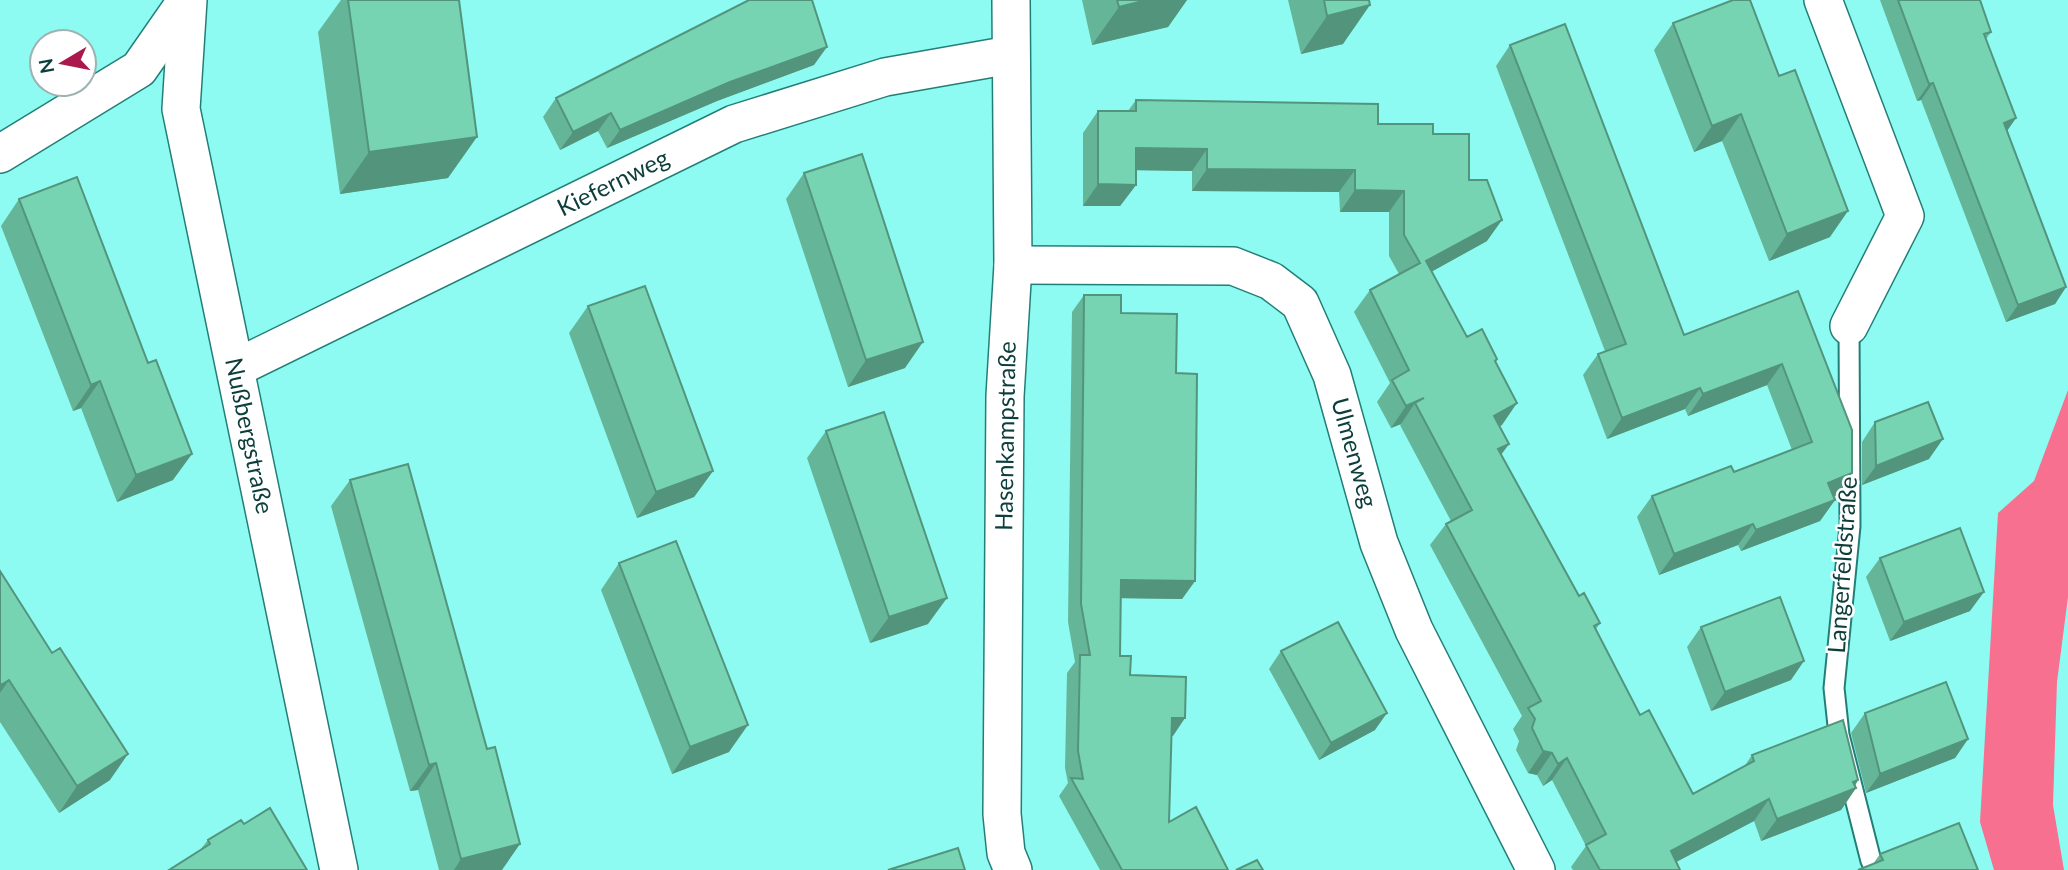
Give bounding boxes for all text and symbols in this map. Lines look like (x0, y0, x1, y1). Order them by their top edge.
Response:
north arrow (28, 28, 98, 98)
text: N (33, 57, 58, 75)
street label: Kiefernweg (552, 142, 673, 221)
street label: Hasenkampstraße (988, 341, 1021, 531)
street label: Nußbergstraße (220, 355, 281, 516)
street label: Ulmenweg (1326, 394, 1384, 511)
street label: Langerfeldstraße (1821, 475, 1862, 654)

